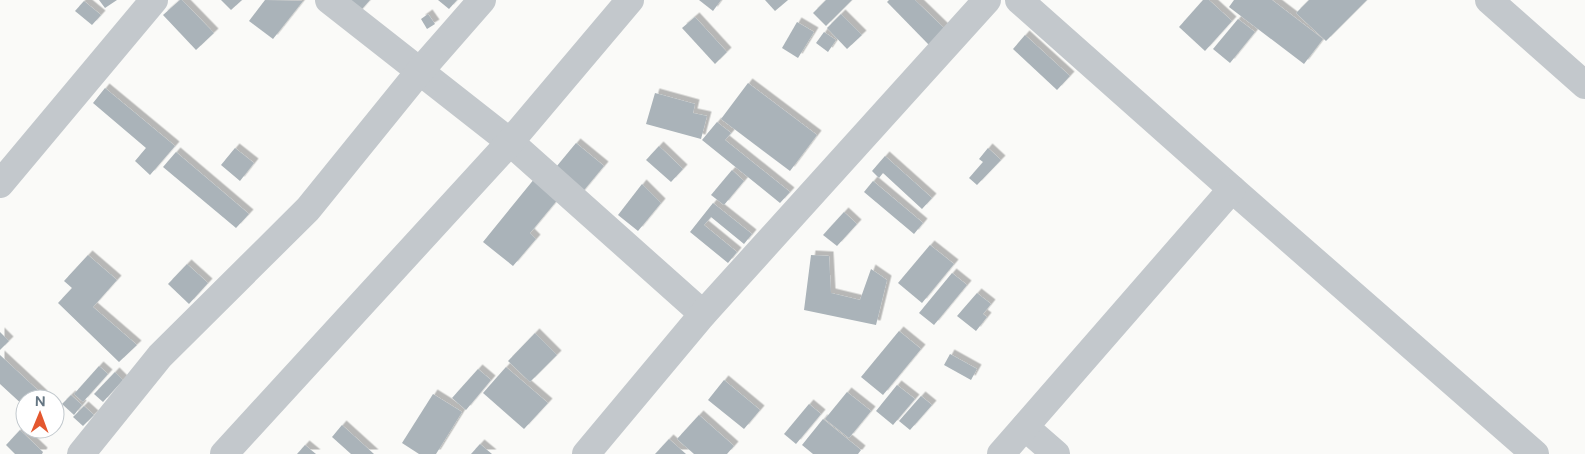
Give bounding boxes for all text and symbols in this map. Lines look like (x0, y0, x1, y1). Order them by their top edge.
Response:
north arrow (15, 389, 65, 439)
text: N (35, 393, 46, 410)

